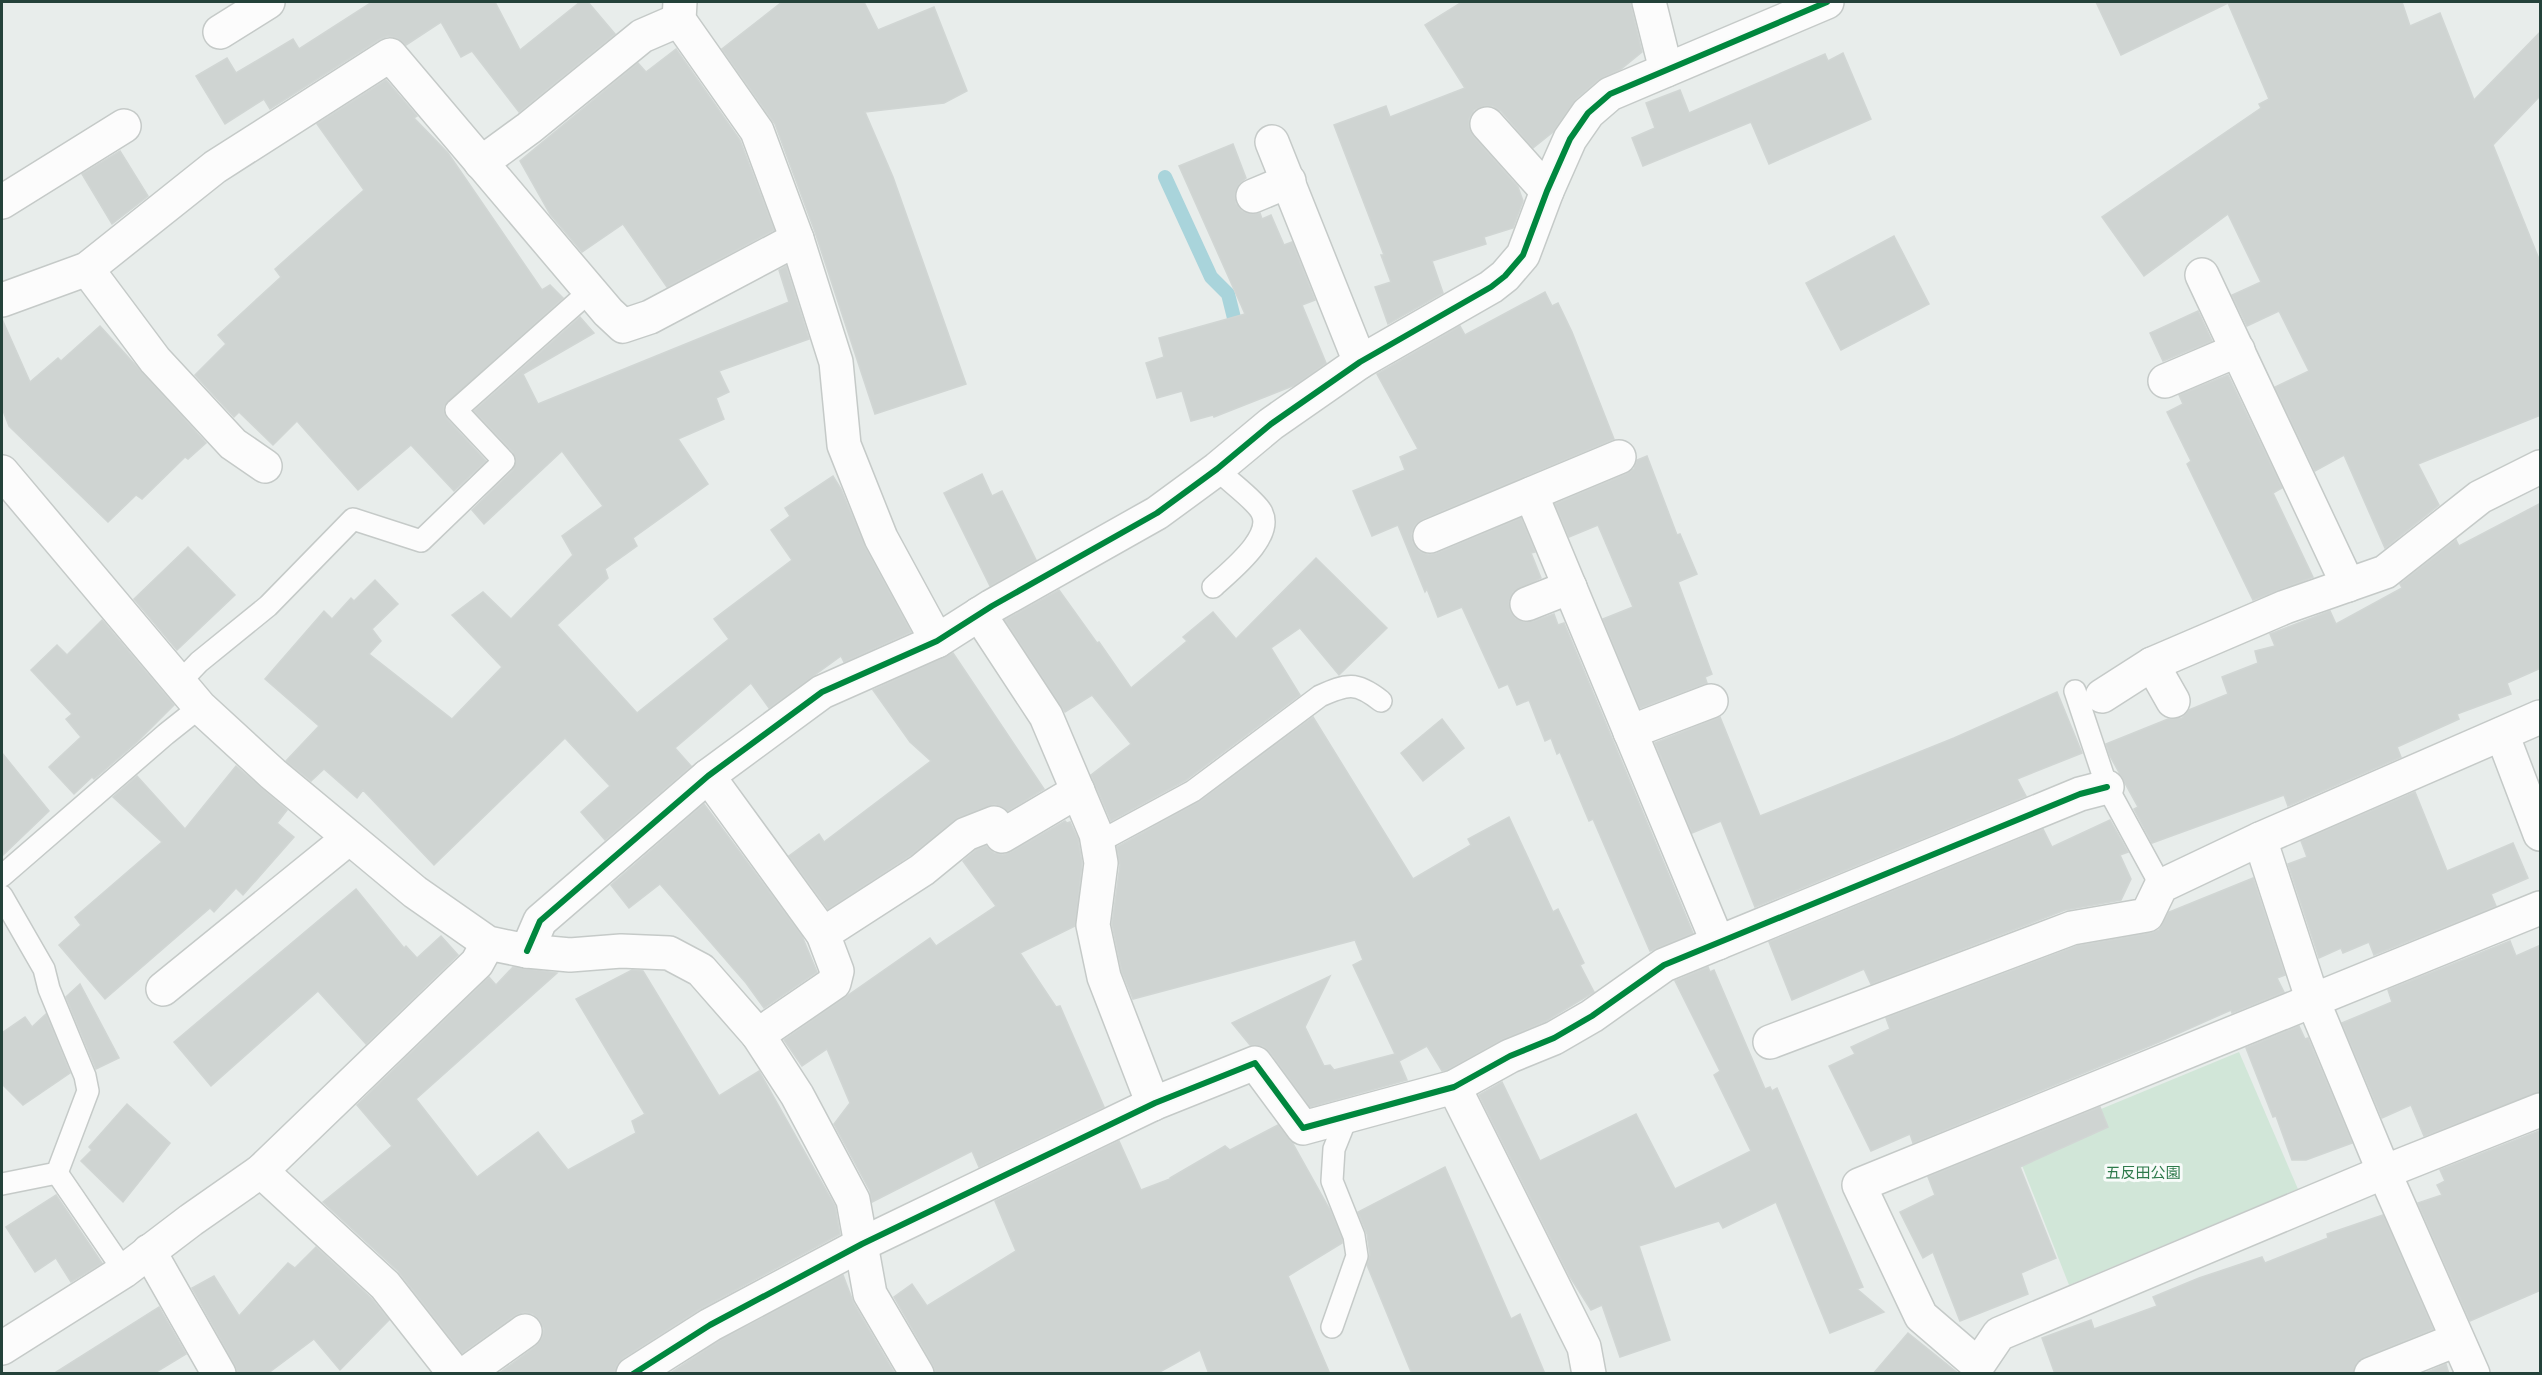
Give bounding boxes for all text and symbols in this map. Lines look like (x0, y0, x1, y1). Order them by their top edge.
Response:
park label: 五反田公園 (2105, 1163, 2181, 1182)

